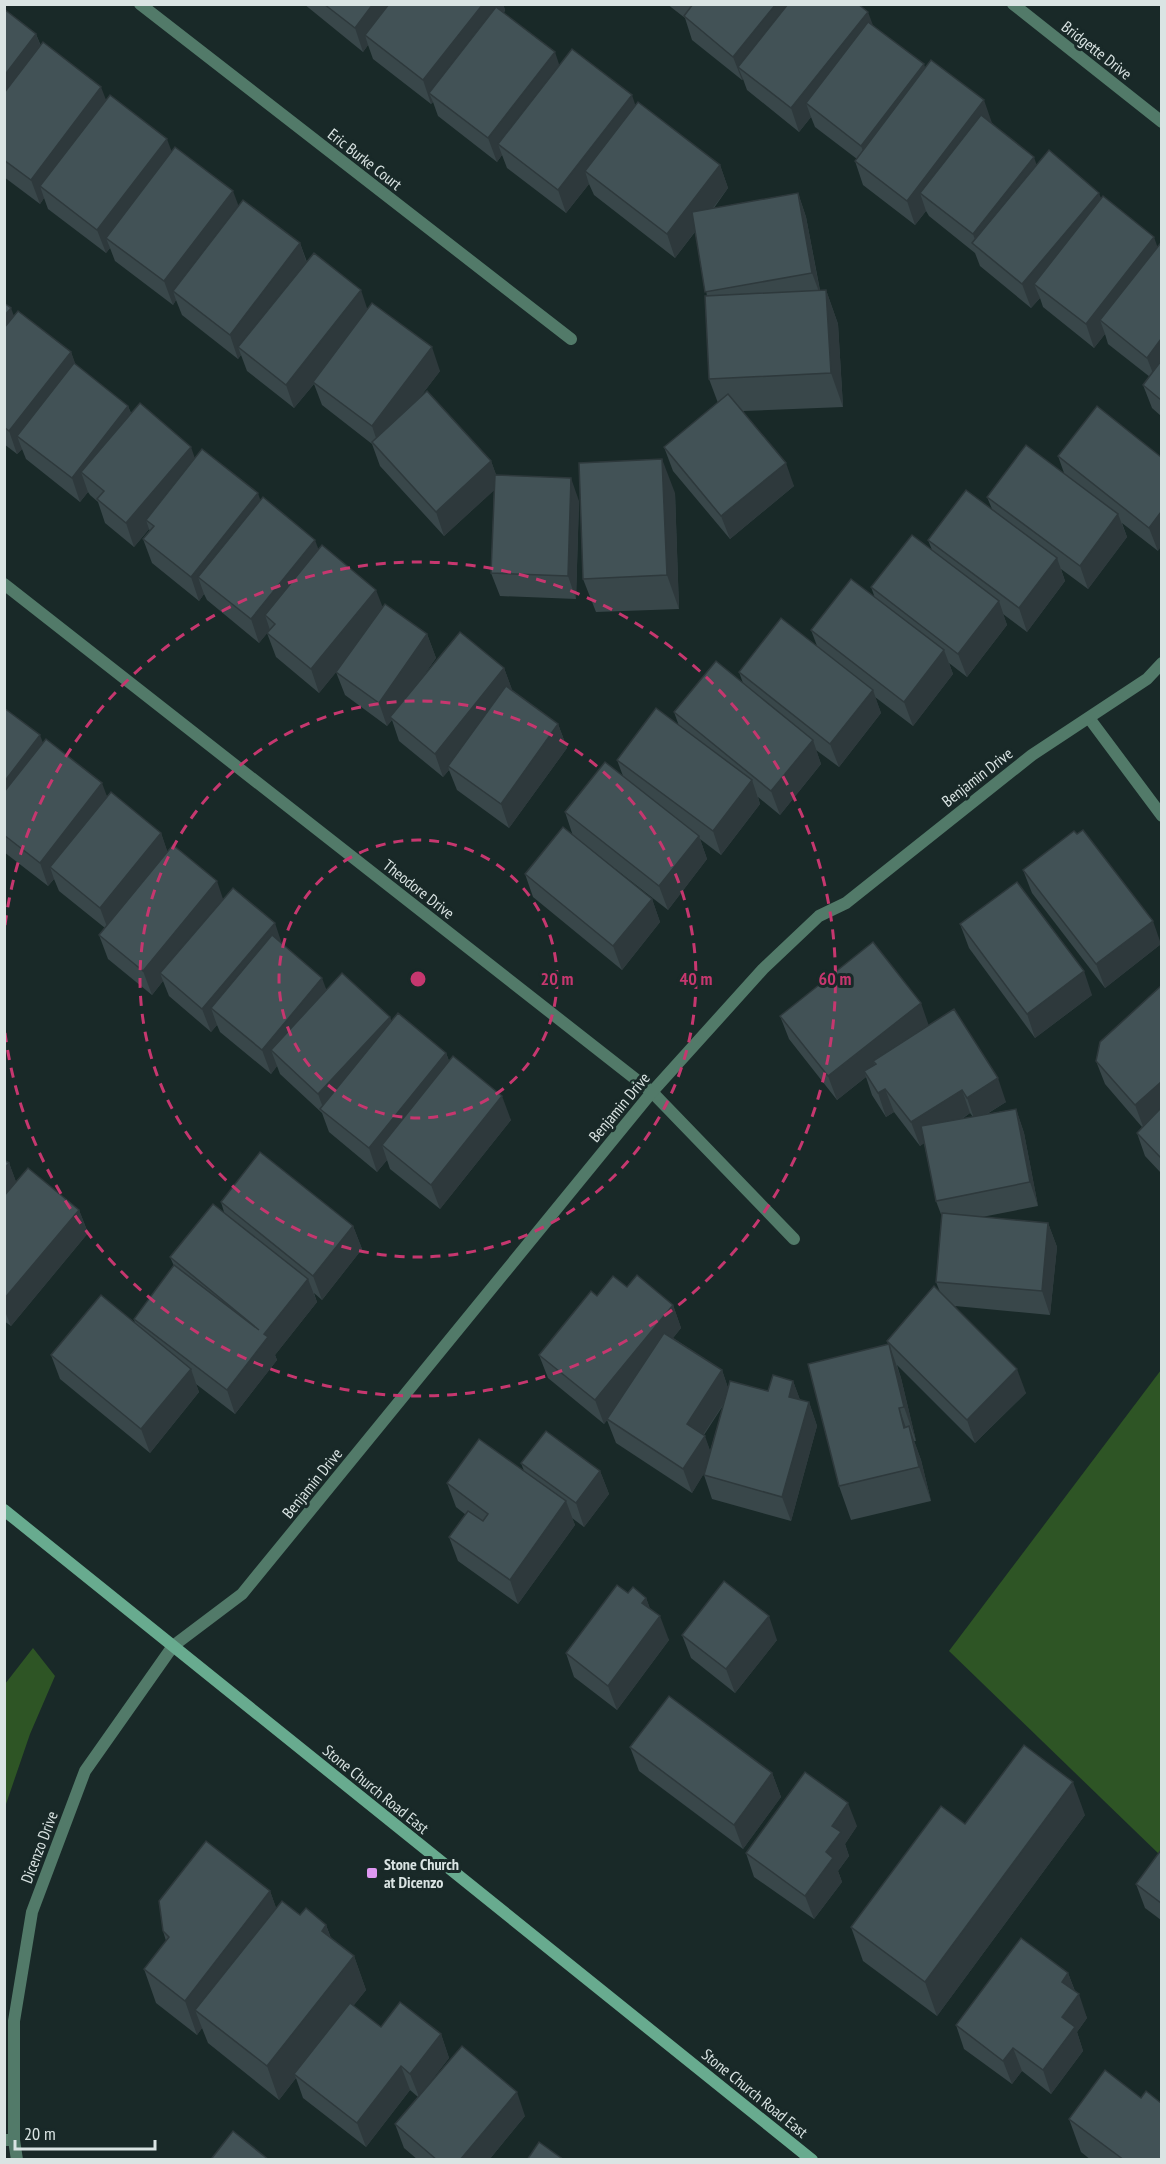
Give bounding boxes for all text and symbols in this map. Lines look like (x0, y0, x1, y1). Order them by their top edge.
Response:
street label: Bridgette Drive (1058, 16, 1136, 84)
street label: Eric Burke Court (324, 124, 406, 194)
street label: Benjamin Drive (938, 743, 1016, 811)
street label: Theodore Drive (379, 855, 459, 923)
text: 20 m (541, 967, 573, 990)
text: 40 m (680, 967, 712, 990)
text: 60 m (819, 967, 851, 990)
centre of rings (408, 969, 428, 989)
street label: Benjamin Drive (584, 1068, 654, 1146)
street label: Benjamin Drive (278, 1444, 346, 1522)
street label: Stone Church Road East (319, 1740, 434, 1838)
street label: Dicenzo Drive (16, 1808, 62, 1886)
place label: Stone Church at Dicenzo (384, 1854, 459, 1892)
marker: Stone Church at Dicenzo (365, 1866, 379, 1880)
street label: Stone Church Road East (698, 2044, 813, 2142)
scale bar (15, 2113, 154, 2151)
text: 20 m (24, 2122, 56, 2145)

